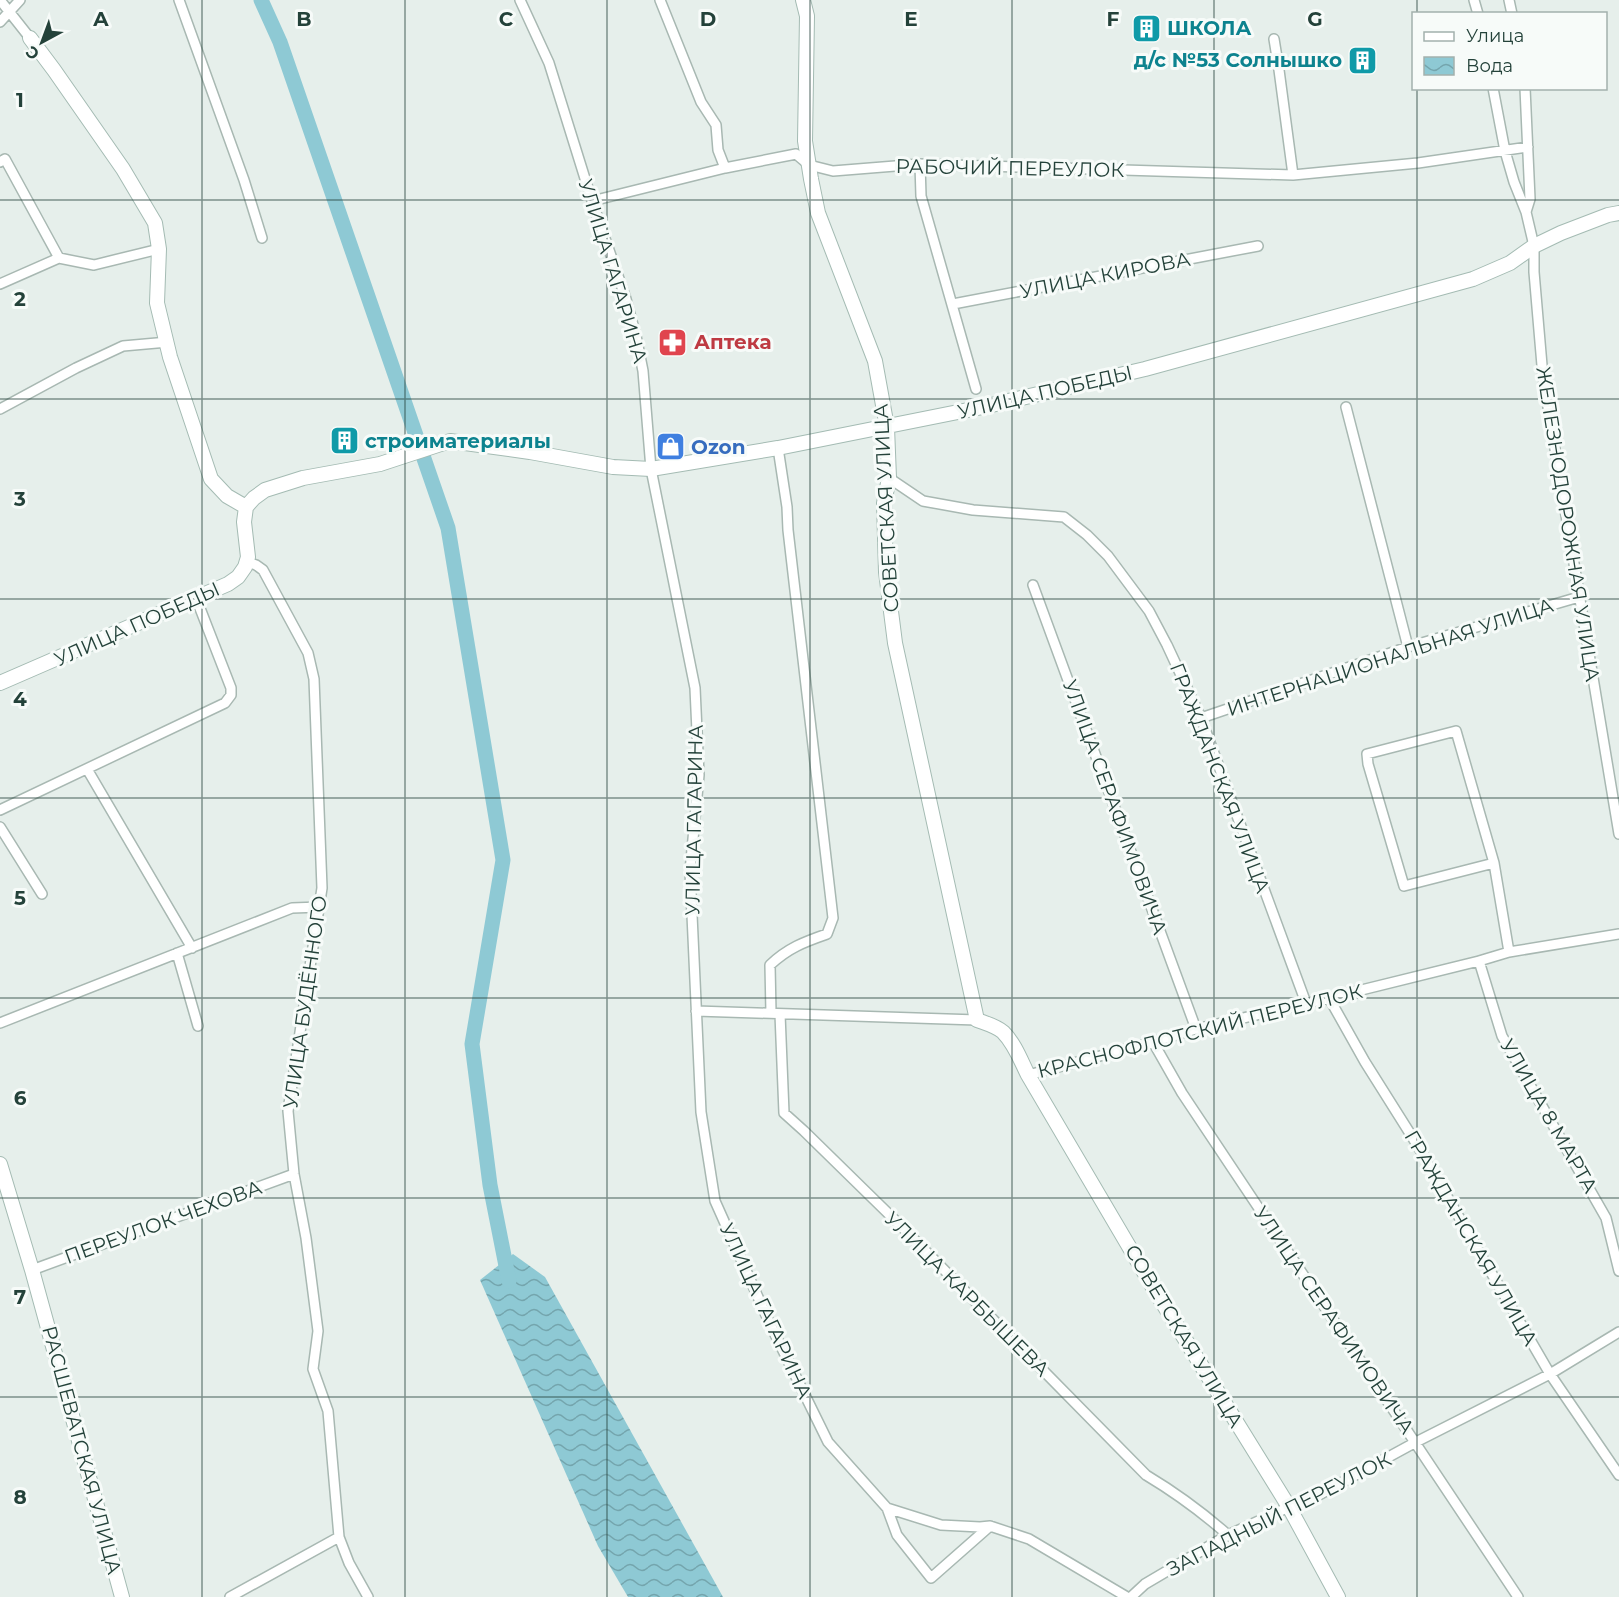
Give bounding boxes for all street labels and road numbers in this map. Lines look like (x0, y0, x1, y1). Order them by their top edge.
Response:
street label: РАБОЧИЙ ПЕРЕУЛОК (895, 154, 1125, 182)
street label: УЛИЦА ГАГАРИНА (574, 176, 652, 366)
street label: УЛИЦА КИРОВА (1018, 247, 1192, 303)
street label: УЛИЦА ПОБЕДЫ (955, 360, 1135, 424)
street label: ЖЕЛЕЗНОДОРОЖНАЯ УЛИЦА (1531, 365, 1605, 683)
street label: СОВЕТСКАЯ УЛИЦА (869, 403, 903, 613)
street label: УЛИЦА ПОБЕДЫ (51, 577, 223, 671)
street label: ИНТЕРНАЦИОНАЛЬНАЯ УЛИЦА (1224, 593, 1556, 721)
street label: ГРАЖДАНСКАЯ УЛИЦА (1165, 659, 1275, 897)
street label: УЛИЦА СЕРАФИМОВИЧА (1058, 676, 1172, 938)
street label: УЛИЦА ГАГАРИНА (680, 724, 708, 916)
street label: УЛИЦА БУДЁННОГО (278, 894, 332, 1110)
street label: КРАСНОФЛОТСКИЙ ПЕРЕУЛОК (1035, 979, 1365, 1083)
street label: УЛИЦА 8 МАРТА (1495, 1035, 1603, 1197)
street label: ГРАЖДАНСКАЯ УЛИЦА (1399, 1126, 1543, 1350)
street label: ПЕРЕУЛОК ЧЕХОВА (61, 1175, 265, 1269)
street label: УЛИЦА СЕРАФИМОВИЧА (1249, 1202, 1419, 1438)
street label: УЛИЦА КАРБЫШЕВА (880, 1207, 1054, 1381)
street label: УЛИЦА ГАГАРИНА (715, 1219, 817, 1403)
street label: СОВЕТСКАЯ УЛИЦА (1120, 1240, 1248, 1432)
street label: РАСШЕВАТСКАЯ УЛИЦА (37, 1323, 127, 1577)
street label: ЗАПАДНЫЙ ПЕРЕУЛОК (1163, 1447, 1395, 1581)

